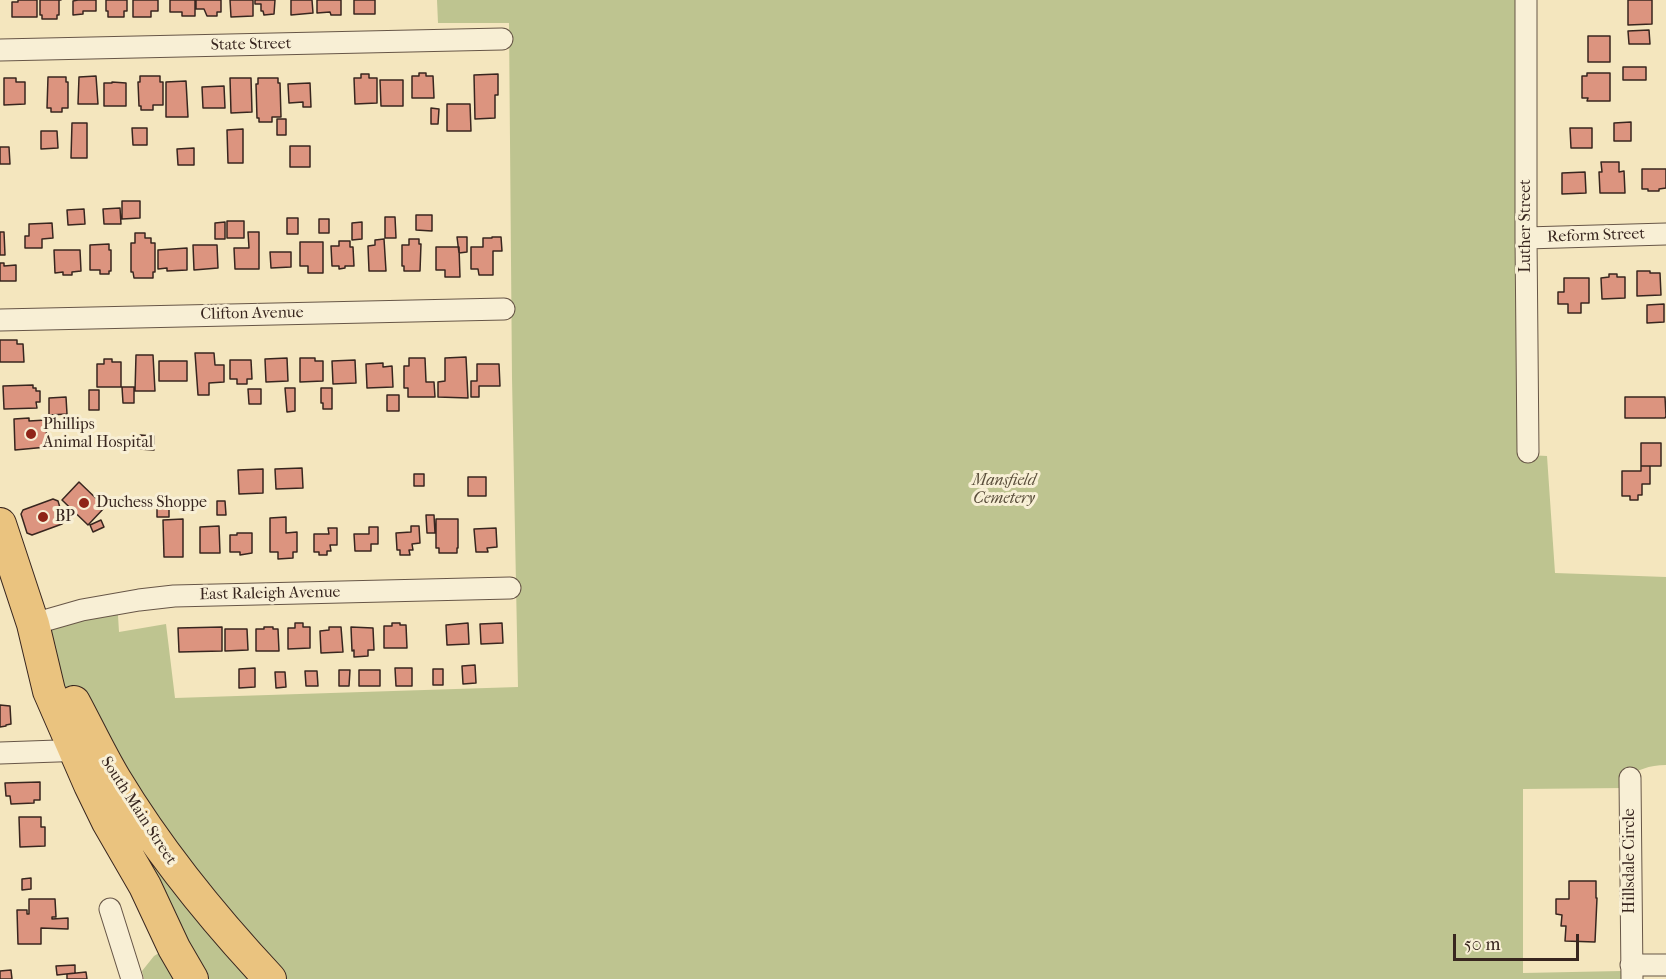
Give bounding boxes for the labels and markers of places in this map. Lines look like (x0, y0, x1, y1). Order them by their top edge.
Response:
place label: Phillips Animal Hospital (43, 415, 153, 453)
marker: Phillips Animal Hospital (24, 427, 38, 441)
place label: Duchess Shoppe (96, 493, 207, 513)
marker: Duchess Shoppe (77, 496, 91, 510)
place label: BP (55, 507, 75, 527)
marker: BP (36, 510, 50, 524)

